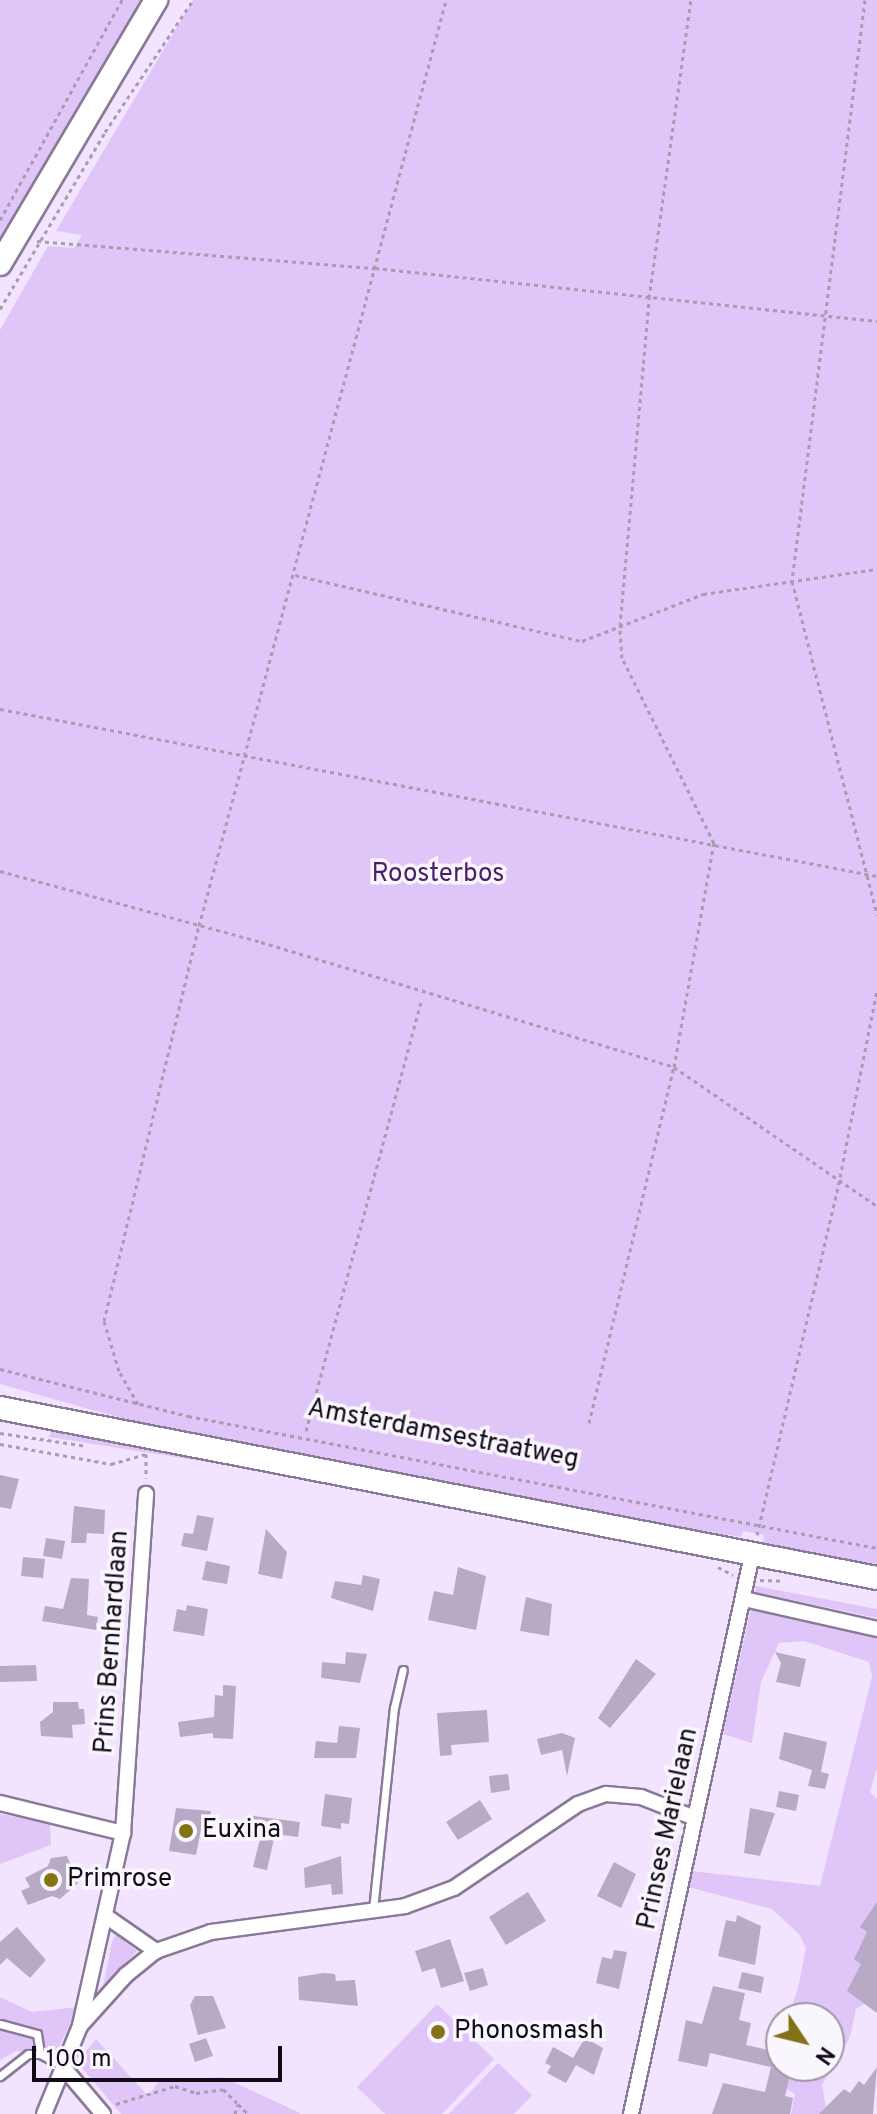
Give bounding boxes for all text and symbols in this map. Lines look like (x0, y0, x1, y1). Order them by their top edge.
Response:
park label: Roosterbos (371, 859, 505, 891)
street label: Amsterdamsestraatweg (305, 1393, 581, 1477)
street label: Prins Bernhardlaan (90, 1529, 136, 1755)
street label: Prinses Marielaan (632, 1725, 706, 1933)
place label: Euxina (202, 1815, 281, 1847)
marker: Euxina (177, 1822, 195, 1840)
place label: Primrose (67, 1864, 172, 1896)
marker: Primrose (42, 1871, 60, 1889)
north arrow (765, 2002, 845, 2082)
place label: Phonosmash (454, 2016, 604, 2048)
marker: Phonosmash (429, 2023, 447, 2041)
scale bar (36, 2030, 286, 2080)
text: N (808, 2041, 839, 2069)
text: 100 m (46, 2045, 112, 2075)

